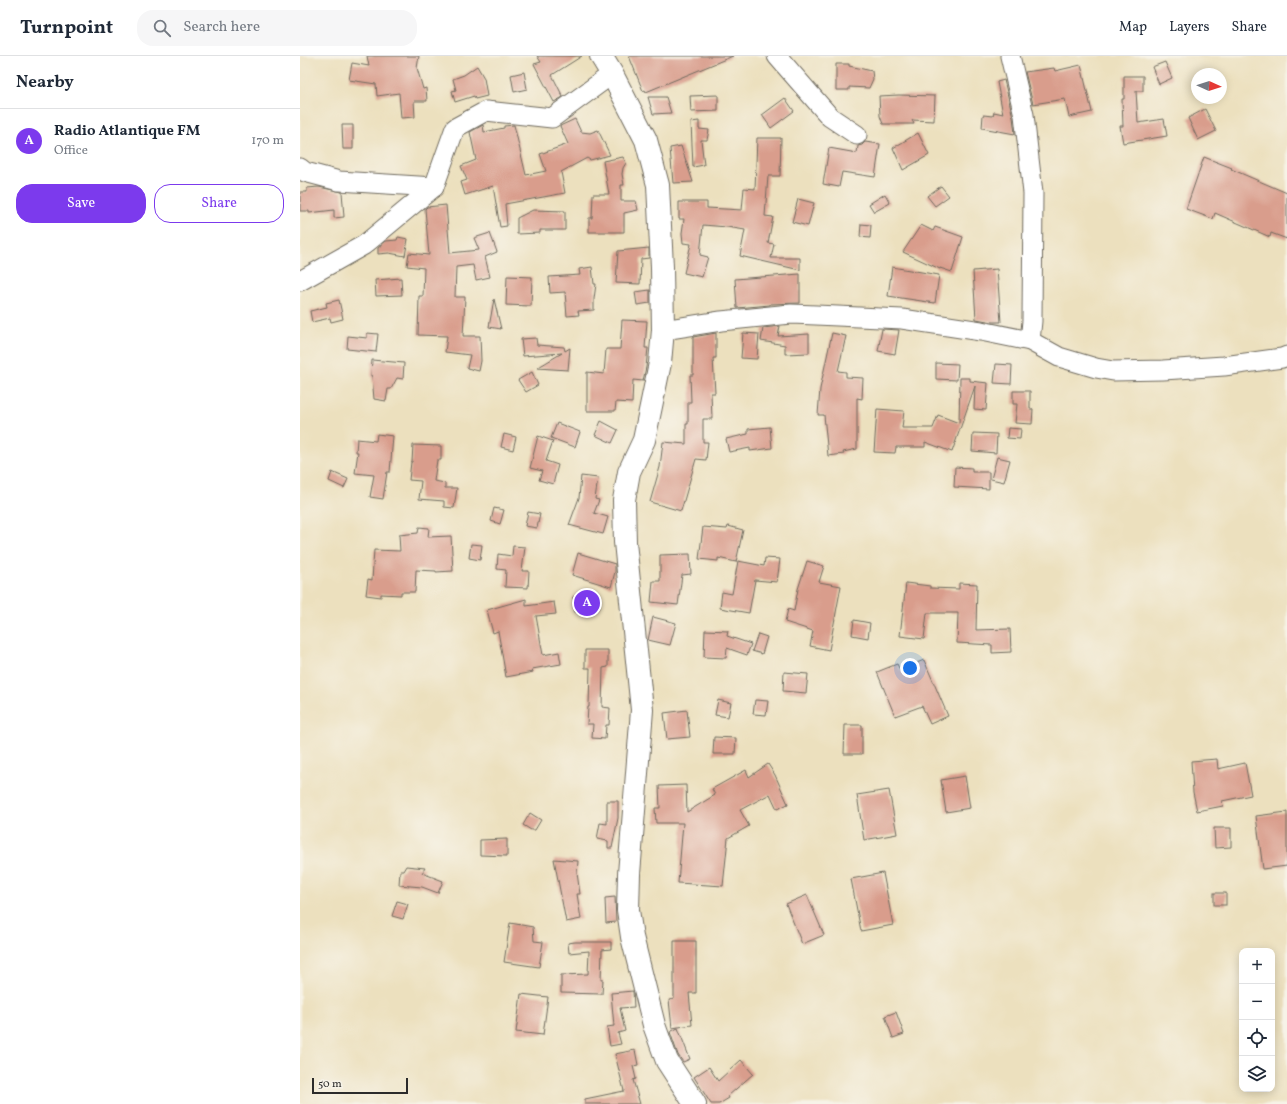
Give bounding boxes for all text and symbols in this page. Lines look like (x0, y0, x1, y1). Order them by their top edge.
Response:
search box (137, 10, 417, 46)
text: Turnpoint (20, 15, 113, 41)
icon: search (151, 17, 173, 39)
text: Search here (183, 17, 260, 38)
text: Map (1119, 18, 1147, 37)
text: Layers (1169, 18, 1209, 37)
text: Share (1231, 18, 1267, 37)
north arrow (1191, 68, 1227, 104)
text: Nearby (16, 71, 74, 94)
text: Radio Atlantique FM (54, 121, 200, 142)
text: A (24, 132, 34, 150)
text: 170 m (251, 132, 284, 150)
text: Office (54, 142, 88, 160)
button: Save (16, 184, 146, 223)
button: Share (154, 184, 284, 223)
pin: A (574, 588, 600, 618)
your location (900, 658, 920, 678)
map controls (1239, 948, 1275, 1092)
button: + (1239, 948, 1275, 984)
button: − (1239, 984, 1275, 1020)
button: locate (1239, 1020, 1275, 1056)
button: layers (1239, 1056, 1275, 1092)
scale bar (312, 1076, 408, 1095)
text: 50 m (318, 1077, 342, 1092)

